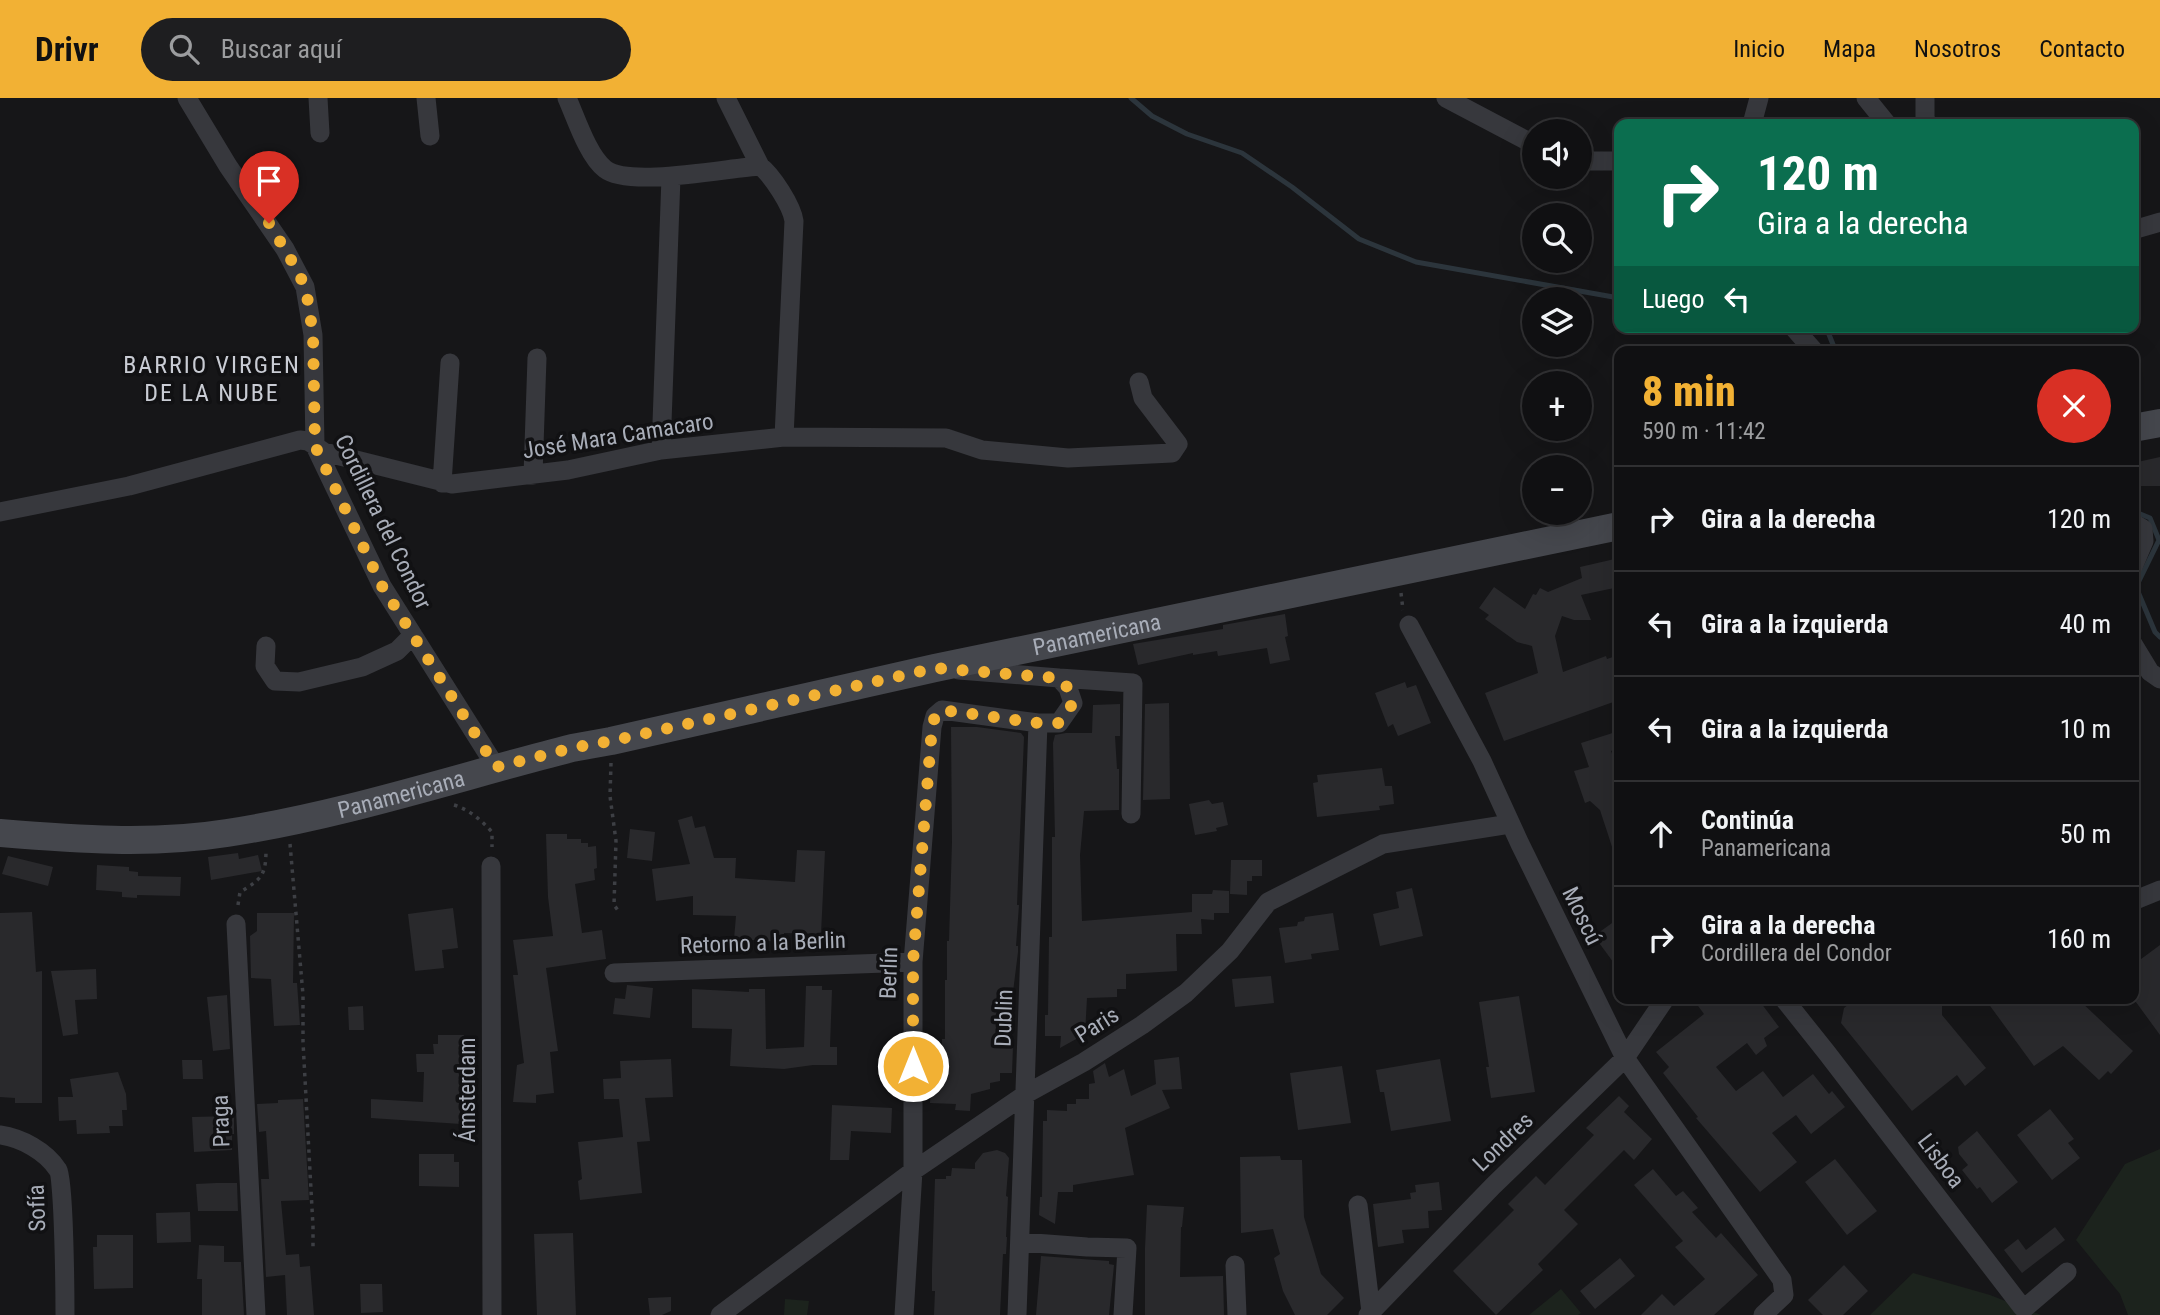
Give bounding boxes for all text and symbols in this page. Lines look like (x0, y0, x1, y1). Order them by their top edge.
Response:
search box (141, 18, 631, 81)
text: Drivr (35, 30, 99, 69)
icon: search (165, 30, 203, 68)
text: Buscar aquí (221, 34, 342, 64)
text: Inicio (1733, 35, 1785, 63)
text: Mapa (1823, 35, 1876, 63)
text: Nosotros (1914, 35, 2001, 63)
text: Contacto (2039, 35, 2125, 63)
map controls (1522, 119, 1592, 525)
button: sound (1522, 119, 1592, 189)
text: 120 m (1757, 145, 1879, 202)
icon: right (1642, 147, 1733, 238)
pin (239, 151, 299, 223)
icon: arrive (250, 162, 288, 200)
button: search (1522, 203, 1592, 273)
text: Gira a la derecha (1757, 204, 1969, 242)
icon: left (1718, 280, 1756, 318)
text: Luego (1642, 284, 1704, 314)
button: layers (1522, 287, 1592, 357)
district label: BARRIO VIRGEN DE LA NUBE (123, 351, 301, 407)
text: 8 min (1642, 367, 1736, 416)
button: close (2037, 369, 2111, 443)
button: + (1522, 371, 1592, 441)
street label: José Mara Camacaro (521, 408, 715, 464)
text: 590 m · 11:42 (1642, 418, 1766, 445)
street label: Cordillera del Condor (329, 430, 437, 614)
button: − (1522, 455, 1592, 525)
icon: right (1642, 500, 1680, 538)
text: Gira a la derecha (1701, 504, 1875, 534)
text: 120 m (2047, 504, 2111, 534)
icon: left (1642, 605, 1680, 643)
street label: Panamericana (1030, 608, 1163, 661)
text: Gira a la izquierda (1701, 609, 1889, 639)
text: 40 m (2060, 609, 2111, 639)
icon: left (1642, 710, 1680, 748)
text: Gira a la izquierda (1701, 714, 1889, 744)
text: 10 m (2060, 714, 2111, 744)
street label: Panamericana (335, 764, 468, 824)
text: Continúa (1701, 805, 1794, 835)
icon: ahead (1642, 815, 1680, 853)
text: 50 m (2060, 819, 2111, 849)
text: Panamericana (1701, 835, 1831, 862)
street label: Moscú (1556, 883, 1608, 949)
text: Gira a la derecha (1701, 910, 1875, 940)
icon: right (1642, 920, 1680, 958)
text: 160 m (2047, 924, 2111, 954)
street label: Retorno a la Berlin (680, 927, 846, 959)
text: Cordillera del Condor (1701, 940, 1892, 967)
street label: Berlín (875, 946, 903, 1000)
street label: Dublin (990, 989, 1018, 1047)
street label: Paris (1070, 1001, 1124, 1049)
position arrow (876, 1029, 950, 1103)
street label: Ámsterdam (453, 1037, 481, 1143)
street label: Praga (207, 1094, 235, 1148)
street label: Londres (1467, 1107, 1539, 1177)
street label: Lisboa (1912, 1129, 1970, 1193)
street label: Sofía (23, 1184, 51, 1232)

